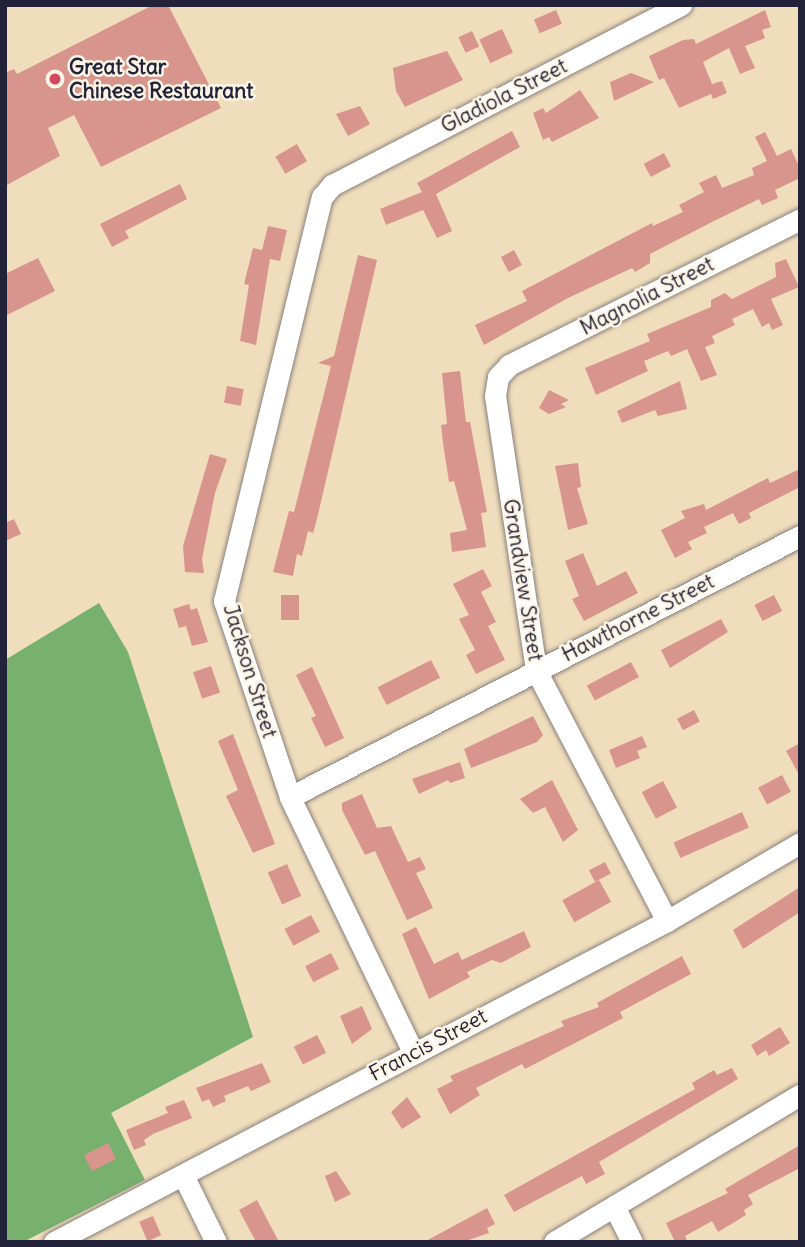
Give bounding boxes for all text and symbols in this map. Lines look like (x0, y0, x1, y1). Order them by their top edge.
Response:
street label: Gladiola Street (437, 53, 571, 139)
place label: Great Star Chinese Restaurant (69, 54, 253, 104)
marker: Great Star Chinese Restaurant (47, 71, 63, 87)
street label: Magnolia Street (576, 251, 718, 341)
street label: Grandview Street (498, 497, 548, 663)
street label: Hawthorne Street (558, 569, 718, 667)
street label: Jackson Street (218, 601, 282, 741)
street label: Francis Street (365, 1003, 491, 1087)

